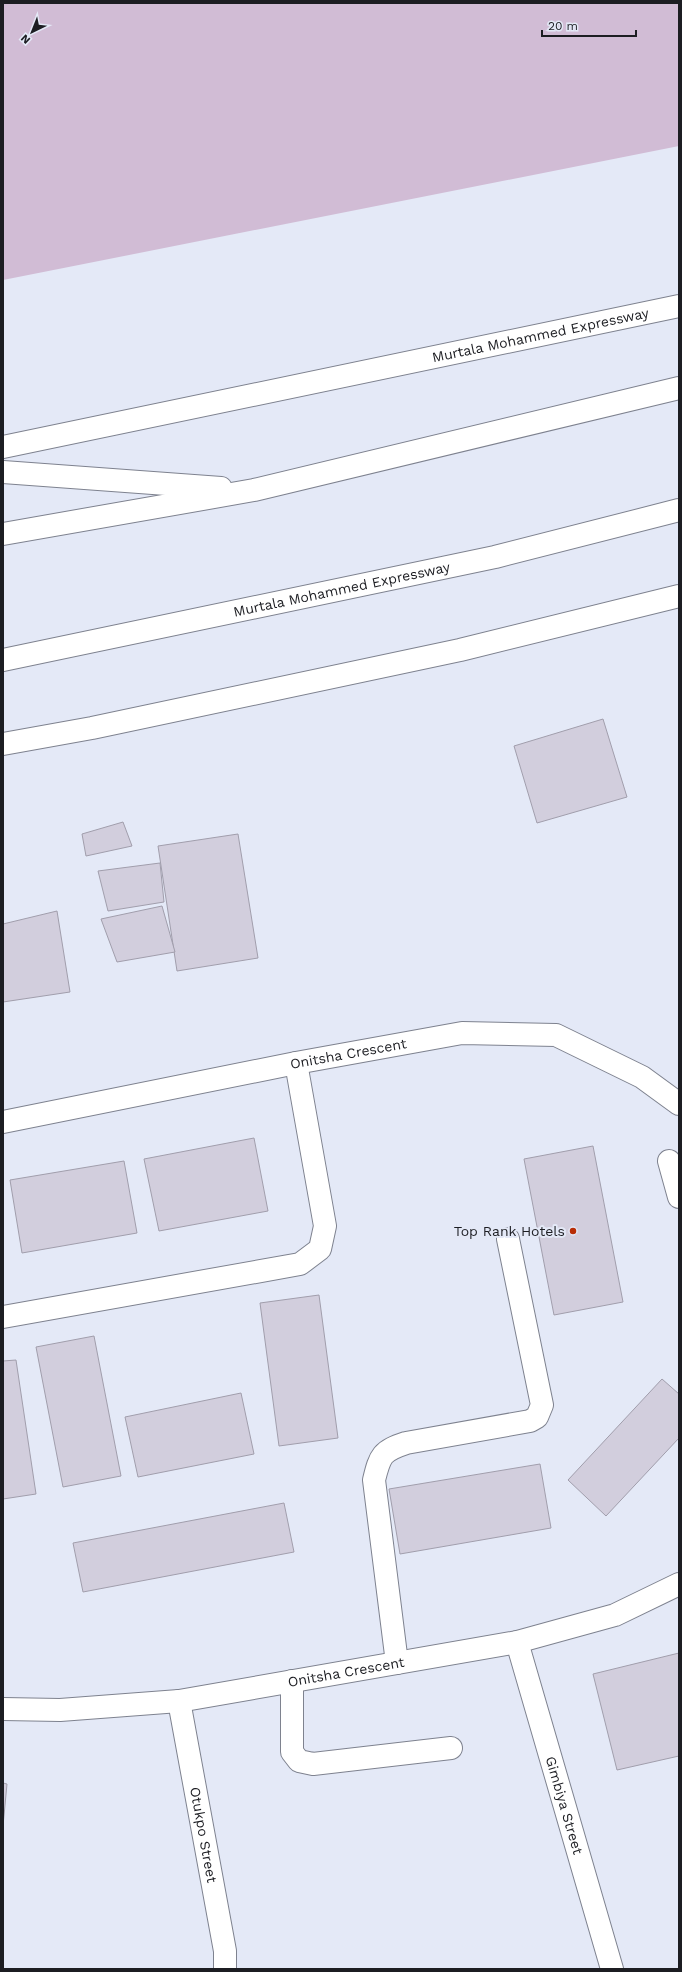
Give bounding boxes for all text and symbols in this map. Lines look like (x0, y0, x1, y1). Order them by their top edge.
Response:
north arrow (12, 12, 52, 52)
scale bar (542, 12, 636, 38)
text: 20 m (548, 19, 578, 33)
text: N (18, 31, 33, 46)
street label: Murtala Mohammed Expressway (431, 304, 651, 365)
street label: Murtala Mohammed Expressway (232, 558, 452, 620)
street label: Onitsha Crescent (289, 1035, 408, 1072)
place label: Top Rank Hotels (454, 1223, 565, 1239)
marker: Top Rank Hotels (568, 1226, 578, 1236)
street label: Onitsha Crescent (287, 1654, 406, 1690)
street label: Gimbiya Street (543, 1754, 586, 1856)
street label: Otukpo Street (187, 1786, 220, 1884)

